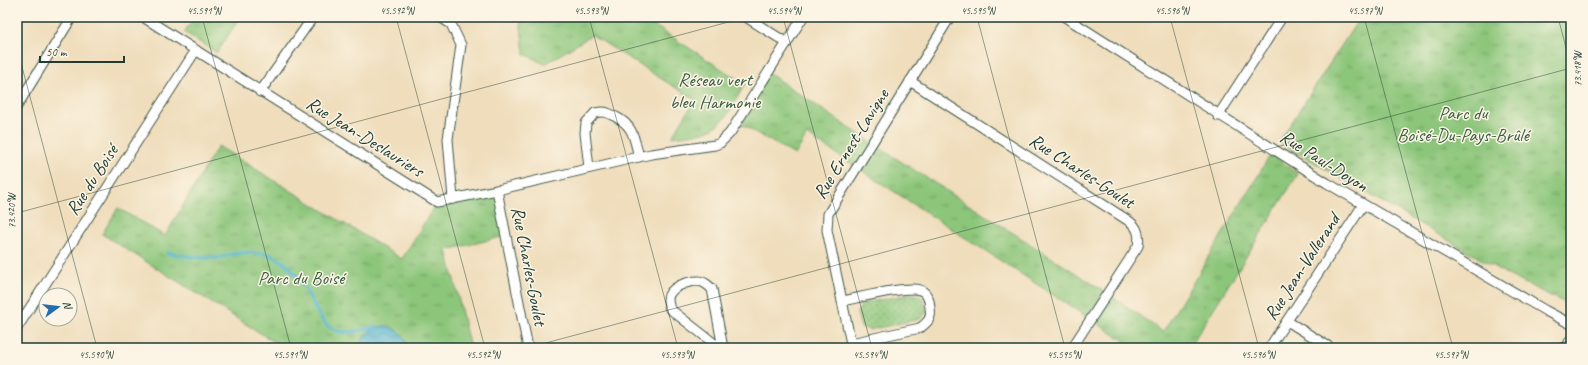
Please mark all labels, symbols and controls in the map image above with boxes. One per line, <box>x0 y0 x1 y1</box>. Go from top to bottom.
text: 45.591°N <box>187 4 223 17</box>
text: 45.592°N <box>380 4 416 17</box>
text: 45.593°N <box>574 4 610 17</box>
text: 45.594°N <box>767 4 803 17</box>
text: 45.595°N <box>961 4 997 17</box>
text: 45.596°N <box>1155 4 1191 17</box>
text: 45.597°N <box>1348 4 1384 17</box>
scale bar <box>40 38 124 64</box>
text: 50 m <box>46 44 68 60</box>
text: 73.418°W <box>1571 50 1584 86</box>
park label: Réseau vert bleu Harmonie <box>670 68 762 114</box>
street label: Rue Ernest-Lavigne <box>808 83 895 204</box>
street label: Rue Jean-Deslauriers <box>302 91 429 183</box>
park label: Parc du Boisé-Du-Pays-Brûlé <box>1397 101 1532 147</box>
street label: Rue Paul-Doyon <box>1276 125 1373 198</box>
street label: Rue Charles-Goulet <box>1025 128 1141 215</box>
street label: Rue du Boisé <box>60 138 125 220</box>
text: 73.420°W <box>5 192 18 228</box>
street label: Rue Charles-Goulet <box>506 204 553 329</box>
street label: Rue Jean-Vallerand <box>1259 206 1347 325</box>
park label: Parc du Boisé <box>258 266 347 290</box>
north arrow <box>38 287 78 327</box>
text: N <box>60 299 76 312</box>
text: 45.590°N <box>79 348 115 361</box>
text: 45.591°N <box>273 348 309 361</box>
text: 45.592°N <box>466 348 502 361</box>
text: 45.593°N <box>660 348 696 361</box>
text: 45.594°N <box>853 348 889 361</box>
text: 45.595°N <box>1047 348 1083 361</box>
text: 45.596°N <box>1241 348 1277 361</box>
text: 45.597°N <box>1434 348 1470 361</box>

